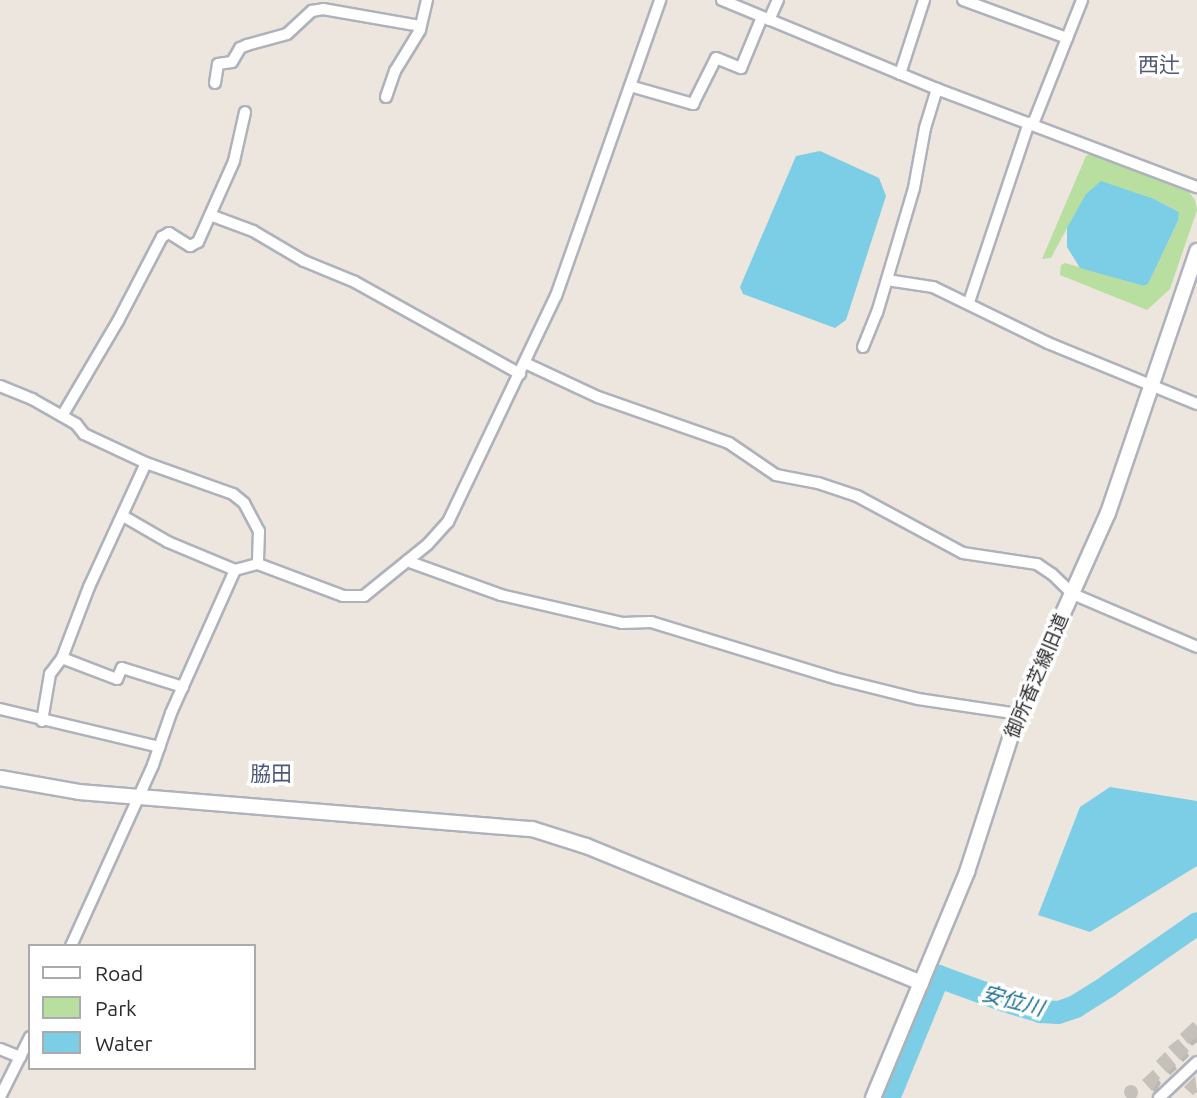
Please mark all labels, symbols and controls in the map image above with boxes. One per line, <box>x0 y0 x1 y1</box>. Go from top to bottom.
district label: 西辻 <box>1138 51 1180 77</box>
street label: 御所香芝線旧道 <box>1001 610 1073 742</box>
district label: 脇田 <box>250 760 292 786</box>
legend <box>28 944 256 1070</box>
text: Road <box>95 961 143 985</box>
water label: 安位川 <box>979 980 1047 1020</box>
text: Park <box>95 996 137 1020</box>
text: Water <box>95 1031 153 1055</box>

